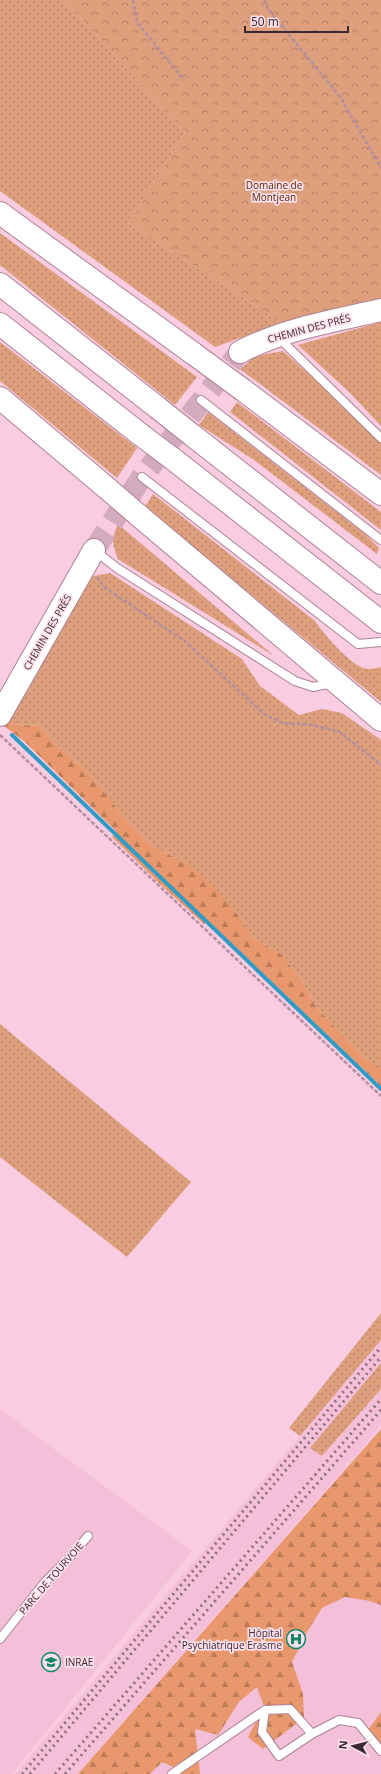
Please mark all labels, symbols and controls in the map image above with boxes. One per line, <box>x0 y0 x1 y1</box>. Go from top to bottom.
scale bar <box>245 8 348 34</box>
text: 50 m <box>251 13 279 30</box>
park label: Domaine de Montjean <box>246 178 303 204</box>
street label: CHEMIN DES PRÉS <box>266 310 352 346</box>
street label: CHEMIN DES PRÉS <box>20 592 74 672</box>
street label: PARC DE TOURVOIE <box>16 1539 86 1617</box>
place label: Hôpital Psychiatrique Erasme <box>182 1626 282 1652</box>
hospital icon: Hôpital Psychiatrique Erasme <box>285 1628 307 1650</box>
school or university icon: INRAE <box>40 1651 62 1673</box>
place label: INRAE <box>65 1655 93 1669</box>
north arrow <box>333 1726 373 1766</box>
text: N <box>335 1739 351 1750</box>

